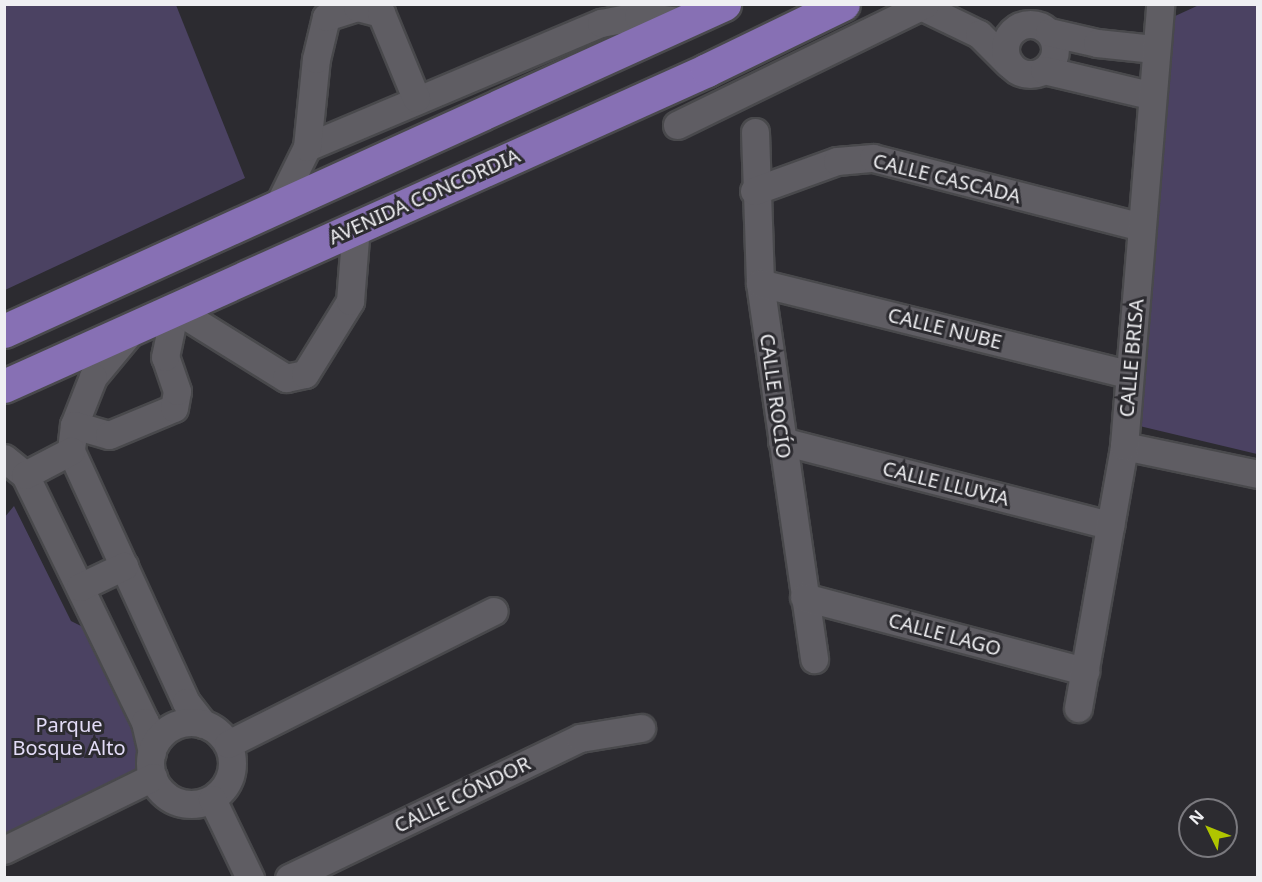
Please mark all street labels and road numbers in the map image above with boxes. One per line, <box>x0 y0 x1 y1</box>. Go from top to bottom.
street label: AVENIDA CONCORDIA <box>325 143 523 249</box>
street label: CALLE CASCADA <box>871 148 1023 208</box>
street label: CALLE BRISA <box>1114 298 1148 418</box>
street label: CALLE NUBE <box>886 302 1004 354</box>
street label: CALLE ROCÍO <box>755 332 797 460</box>
street label: CALLE LLUVIA <box>880 456 1012 510</box>
street label: CALLE LAGO <box>886 607 1004 661</box>
street label: CALLE CÓNDOR <box>390 751 534 837</box>

